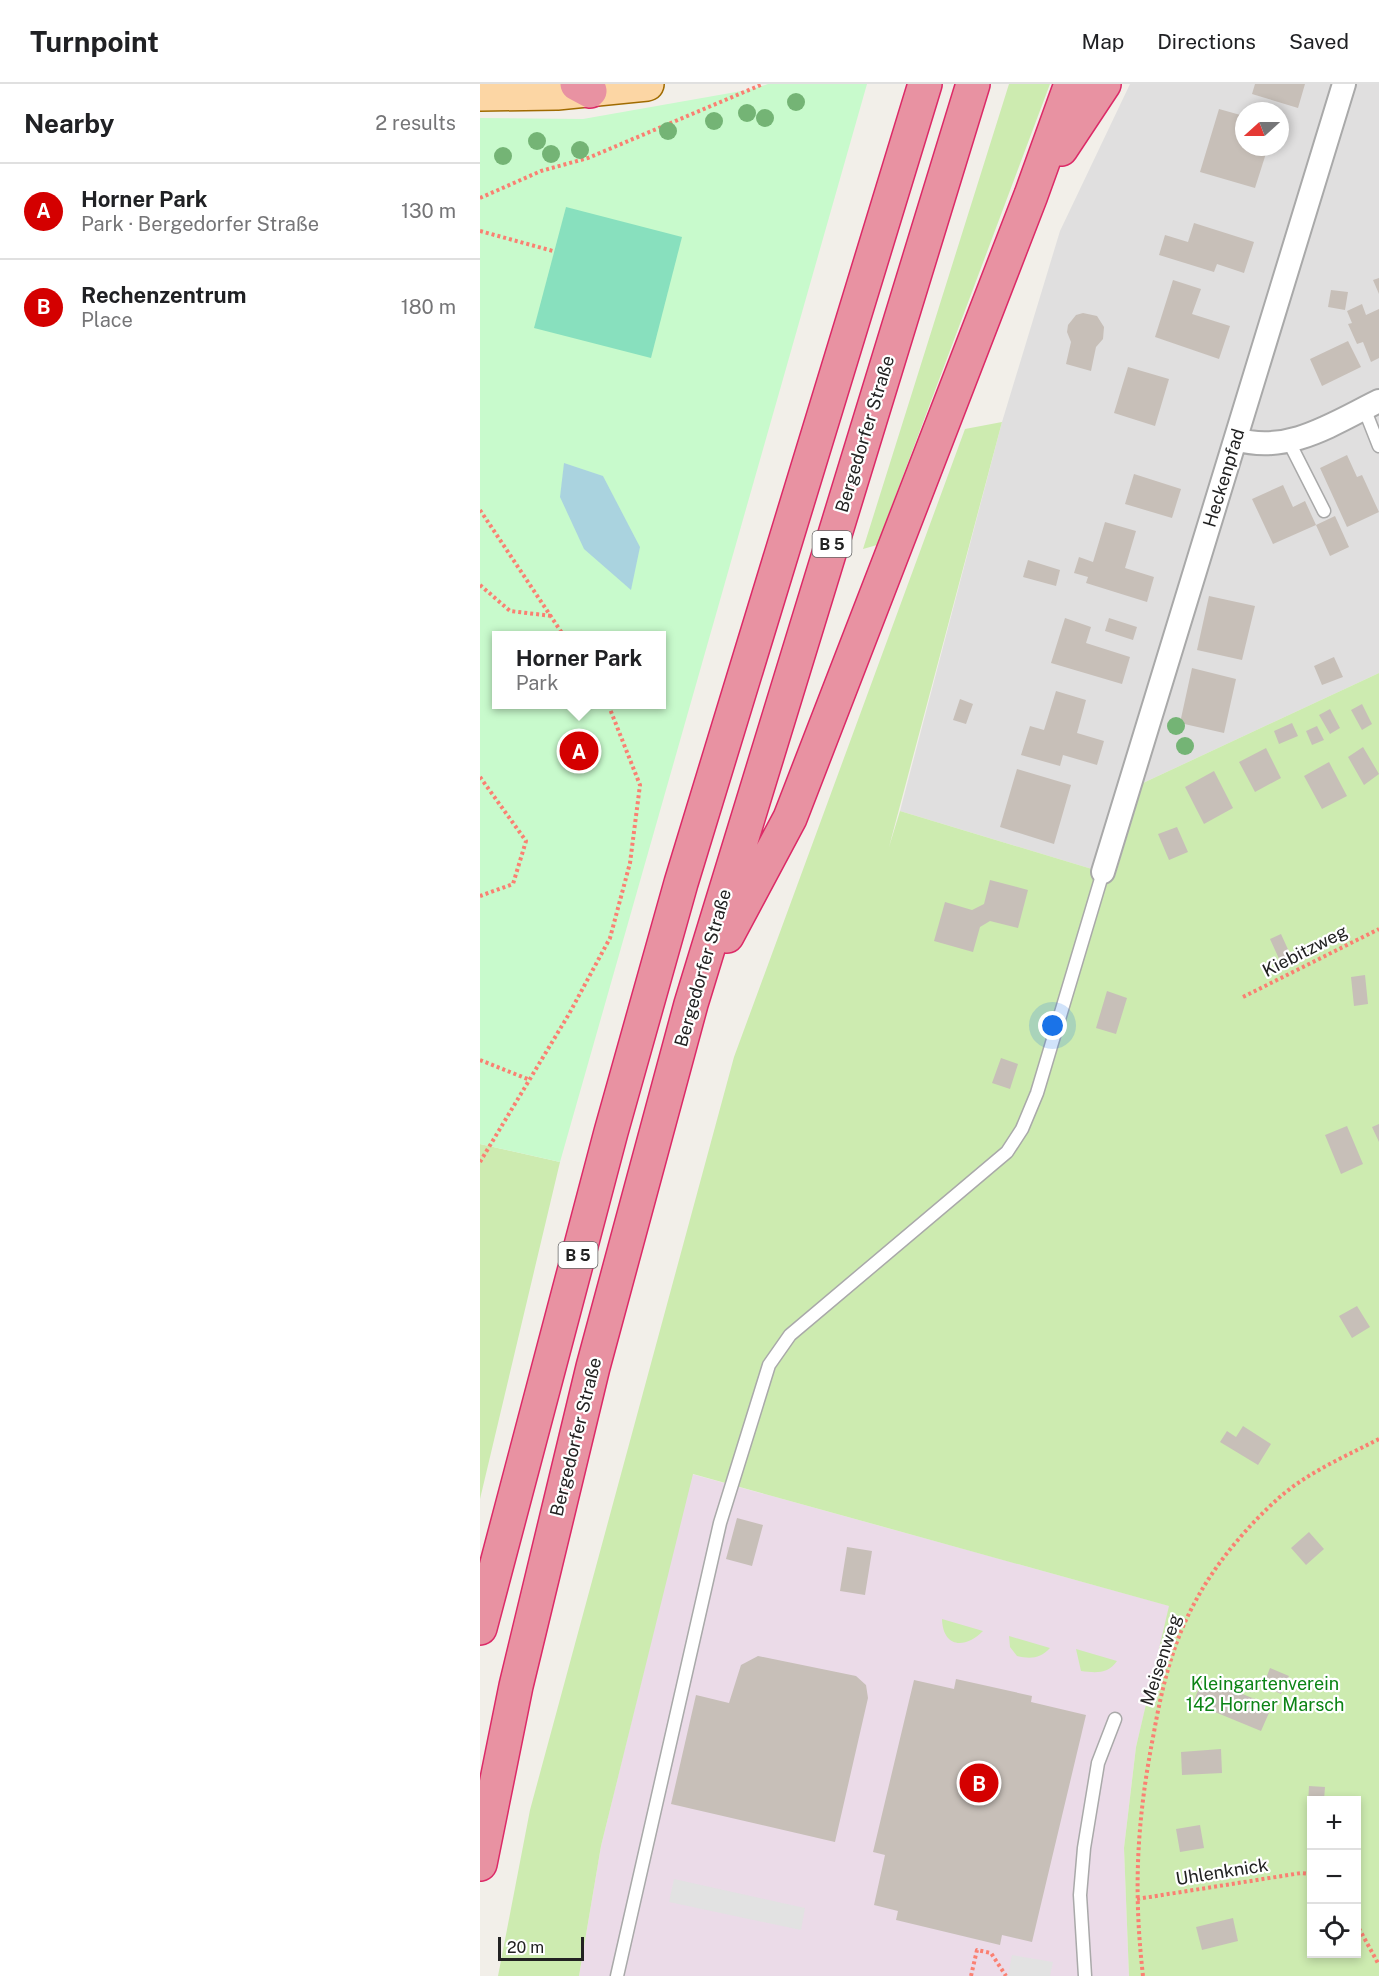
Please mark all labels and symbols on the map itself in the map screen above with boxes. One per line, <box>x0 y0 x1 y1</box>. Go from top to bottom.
north arrow <box>1235 102 1289 156</box>
street label: Bergedorfer Straße <box>831 353 898 515</box>
street label: Heckenpfad <box>1199 426 1248 530</box>
road number: B 5 <box>812 531 852 557</box>
pin: A <box>560 728 598 774</box>
street label: Bergedorfer Straße <box>670 887 735 1049</box>
street label: Kiebitzweg <box>1259 920 1351 981</box>
your location <box>1038 1011 1067 1040</box>
road number: B 5 <box>558 1242 598 1268</box>
street label: Bergedorfer Straße <box>546 1355 605 1519</box>
street label: Meisenweg <box>1136 1611 1185 1708</box>
park label: Kleingartenverein 142 Horner Marsch <box>1186 1673 1344 1715</box>
pin: B <box>960 1760 998 1806</box>
street label: Uhlenknick <box>1174 1854 1270 1889</box>
scale bar <box>498 1934 584 1962</box>

